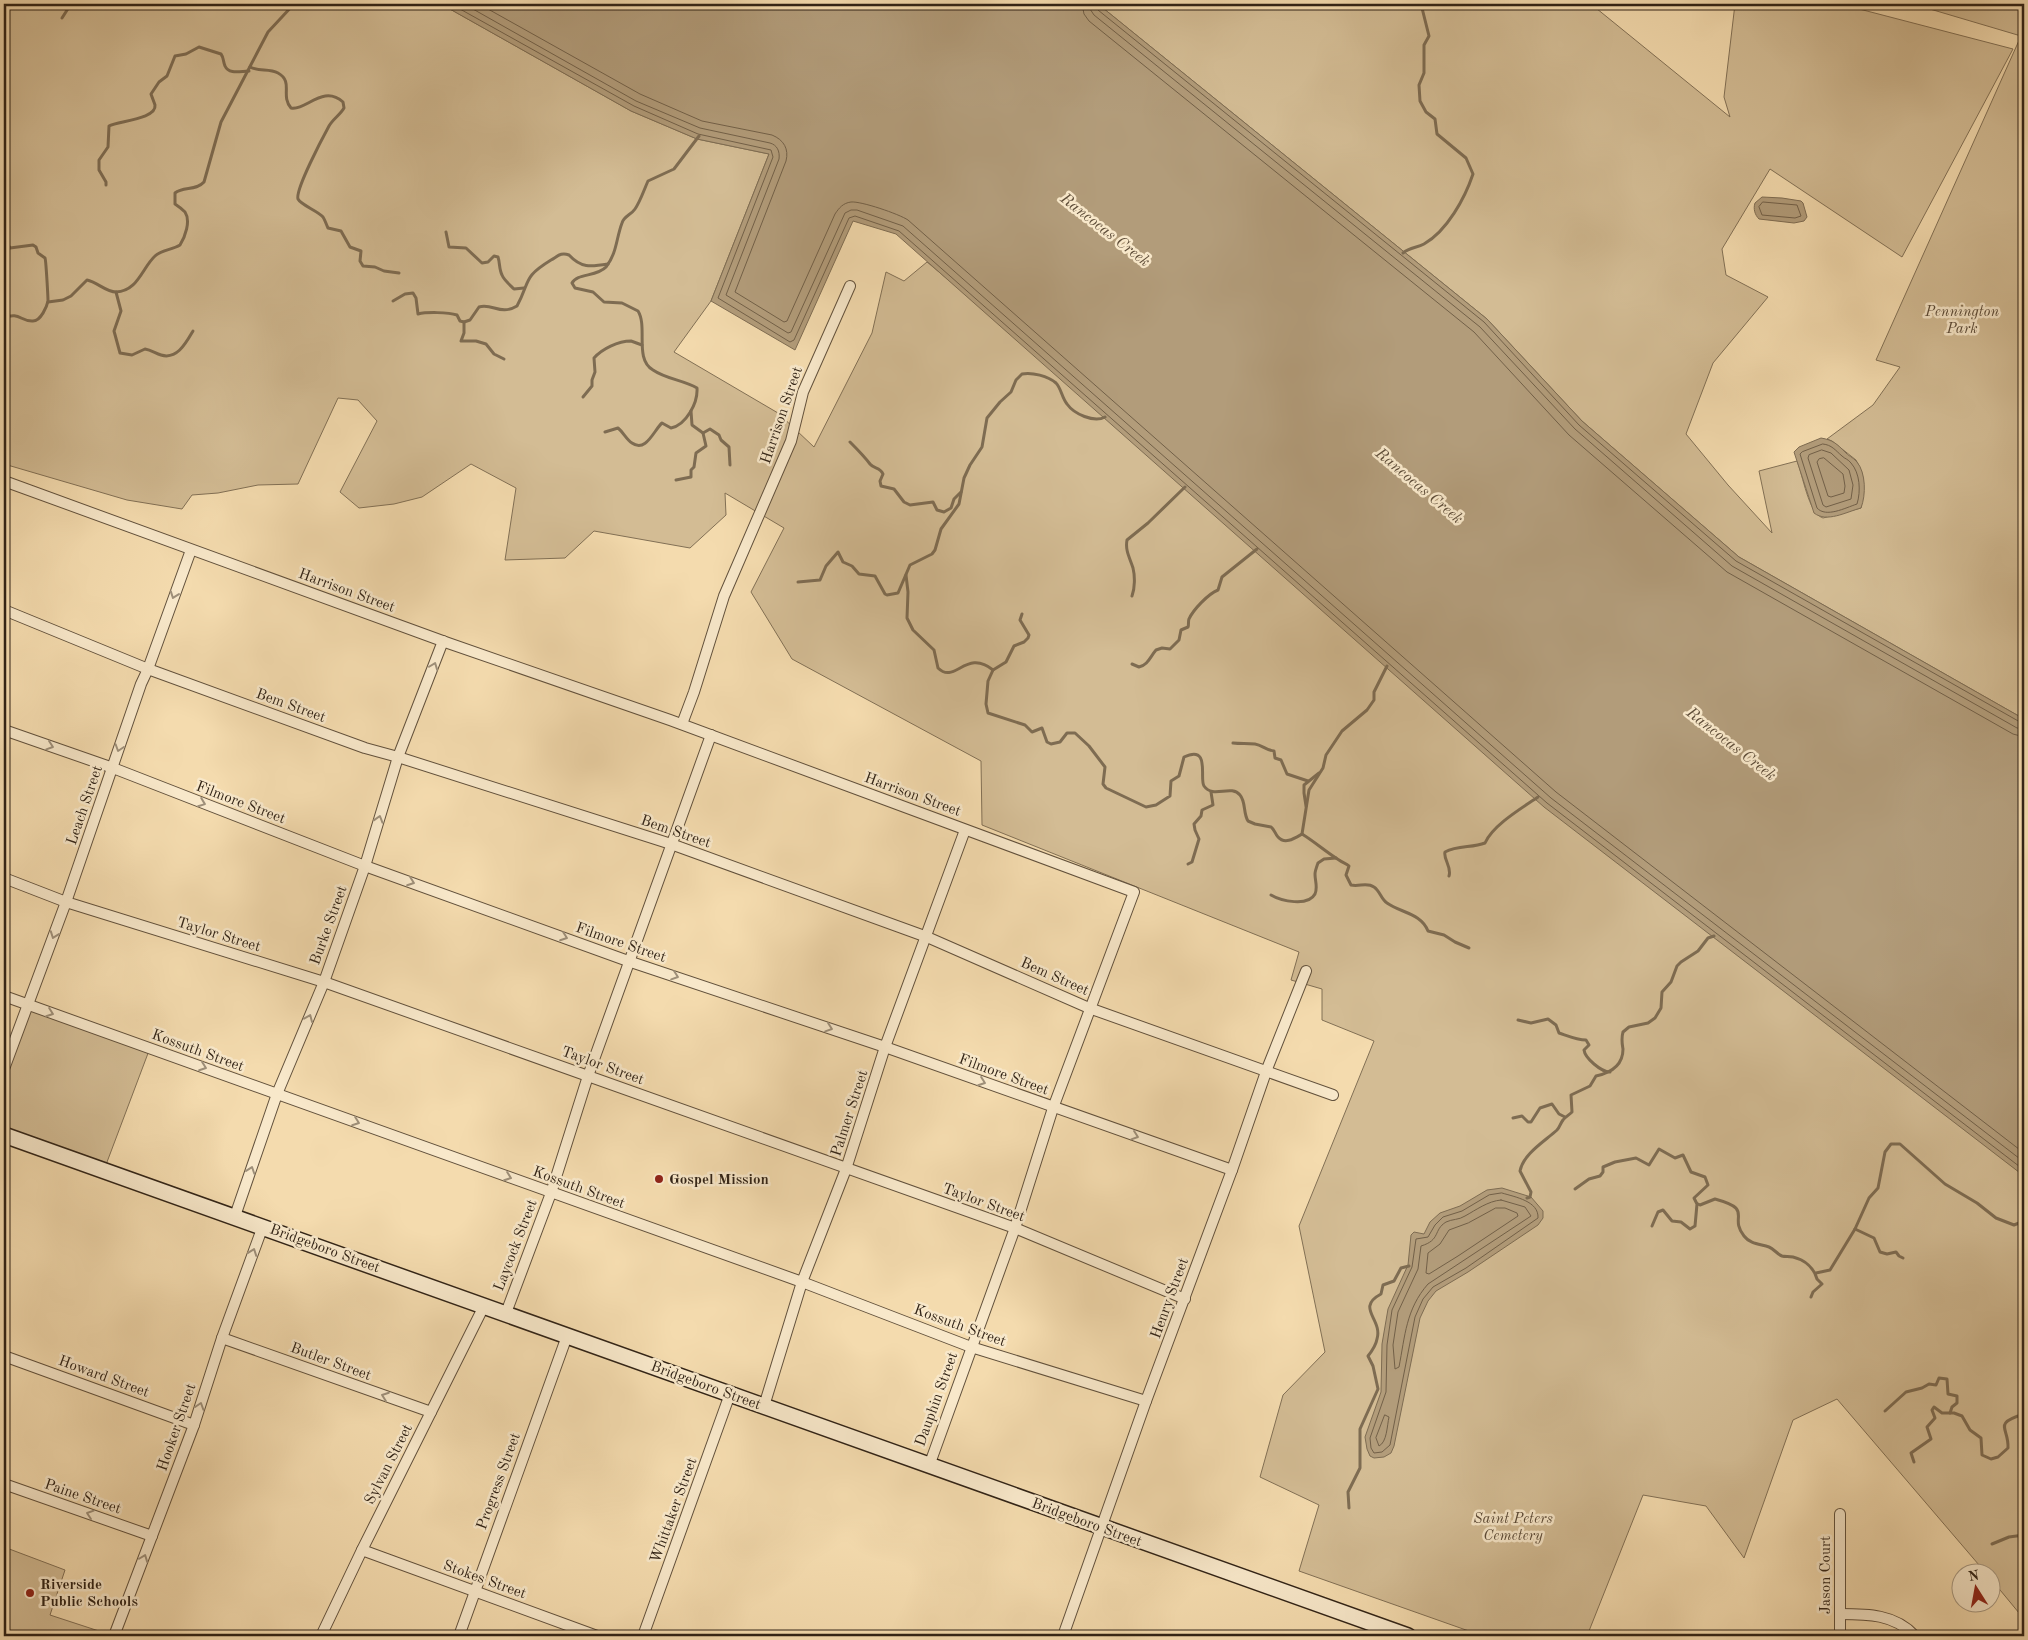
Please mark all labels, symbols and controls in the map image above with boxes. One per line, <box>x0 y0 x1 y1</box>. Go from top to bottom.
water label: Rancocas Creek <box>1056 190 1153 270</box>
park label: Pennington Park <box>1924 305 2000 337</box>
street label: Harrison Street <box>759 365 806 466</box>
water label: Rancocas Creek <box>1371 445 1466 528</box>
street label: Harrison Street <box>296 567 397 616</box>
one-way arrow <box>170 591 180 599</box>
one-way arrow <box>427 662 438 671</box>
street label: Bem Street <box>254 687 327 726</box>
water label: Rancocas Creek <box>1682 704 1779 784</box>
one-way arrow <box>45 740 53 750</box>
one-way arrow <box>115 744 125 752</box>
street label: Leach Street <box>65 764 106 847</box>
street label: Harrison Street <box>862 771 963 820</box>
street label: Filmore Street <box>194 779 287 827</box>
one-way arrow <box>197 797 206 807</box>
street label: Bem Street <box>638 813 713 851</box>
one-way arrow <box>374 815 384 824</box>
one-way arrow <box>406 876 415 886</box>
street label: Burke Street <box>308 884 351 967</box>
street label: Taylor Street <box>175 916 262 955</box>
street label: Filmore Street <box>573 921 668 966</box>
one-way arrow <box>50 930 60 938</box>
one-way arrow <box>559 931 567 941</box>
street label: Bem Street <box>1018 956 1091 999</box>
one-way arrow <box>670 971 678 981</box>
one-way arrow <box>45 1007 53 1017</box>
one-way arrow <box>302 1014 313 1023</box>
one-way arrow <box>824 1022 832 1032</box>
street label: Kossuth Street <box>149 1028 246 1075</box>
street label: Taylor Street <box>559 1045 646 1088</box>
street label: Filmore Street <box>956 1052 1050 1099</box>
one-way arrow <box>198 1061 207 1071</box>
street label: Palmer Street <box>829 1068 871 1159</box>
one-way arrow <box>977 1076 986 1086</box>
one-way arrow <box>351 1116 359 1126</box>
one-way arrow <box>1130 1130 1139 1140</box>
street label: Kossuth Street <box>530 1165 627 1212</box>
one-way arrow <box>245 1166 255 1175</box>
one-way arrow <box>504 1172 512 1182</box>
marker: Gospel Mission <box>653 1173 665 1185</box>
place label: Gospel Mission <box>669 1173 769 1188</box>
street label: Taylor Street <box>940 1182 1027 1225</box>
street label: Laycock Street <box>492 1198 541 1293</box>
street label: Bridgeboro Street <box>267 1223 382 1276</box>
one-way arrow <box>247 1248 257 1257</box>
street label: Henry Street <box>1149 1256 1192 1341</box>
street label: Kossuth Street <box>911 1303 1008 1350</box>
street label: Butler Street <box>288 1341 373 1384</box>
street label: Dauphin Street <box>913 1350 961 1449</box>
street label: Howard Street <box>56 1354 151 1401</box>
street label: Bridgeboro Street <box>648 1360 763 1413</box>
street label: Hooker Street <box>155 1382 199 1473</box>
one-way arrow <box>381 1392 390 1402</box>
one-way arrow <box>194 1402 204 1410</box>
street label: Sylvan Street <box>363 1422 416 1507</box>
street label: Progress Street <box>475 1431 524 1532</box>
street label: Whittaker Street <box>648 1456 700 1565</box>
street label: Paine Street <box>42 1477 123 1518</box>
street label: Bridgeboro Street <box>1029 1497 1144 1550</box>
one-way arrow <box>86 1510 95 1520</box>
park label: Saint Peters Cemetery <box>1473 1512 1553 1544</box>
street label: Jason Court <box>1819 1536 1834 1614</box>
one-way arrow <box>138 1554 148 1563</box>
street label: Stokes Street <box>441 1558 528 1602</box>
north arrow <box>1950 1562 2000 1612</box>
text: N <box>1967 1568 1981 1584</box>
place label: Riverside Public Schools <box>40 1578 138 1610</box>
marker: Riverside Public Schools <box>24 1587 36 1599</box>

